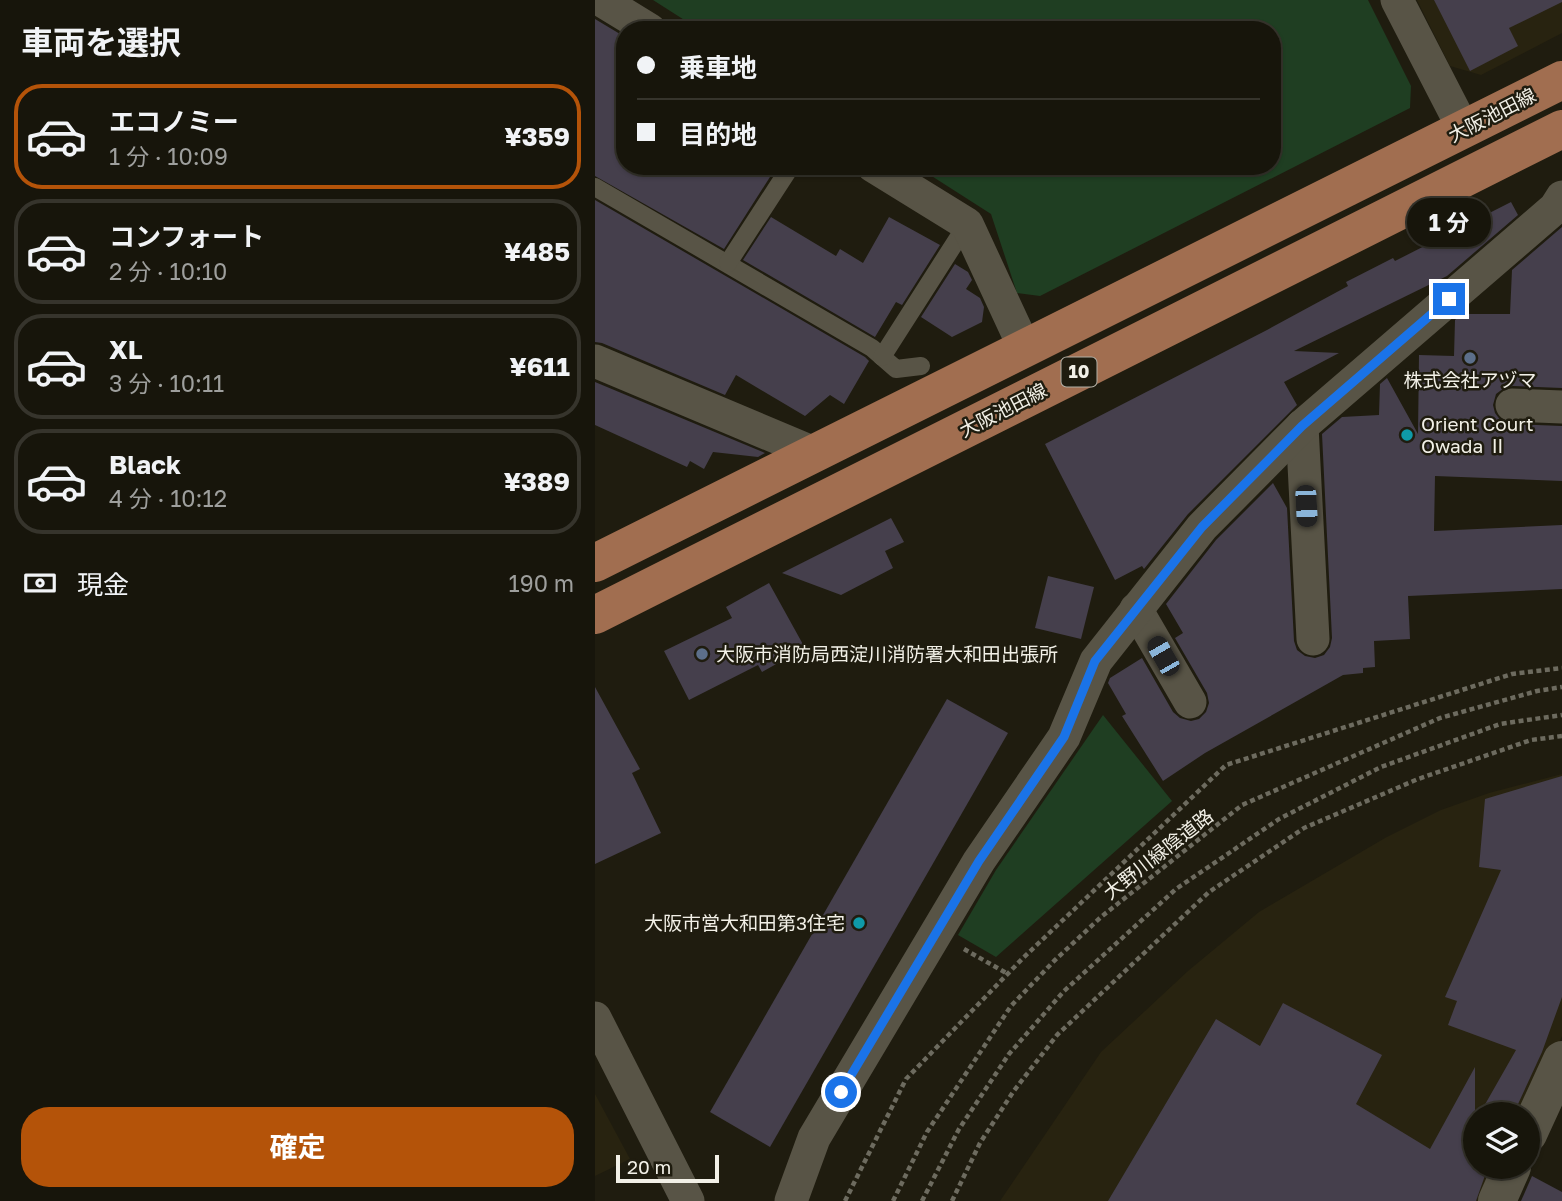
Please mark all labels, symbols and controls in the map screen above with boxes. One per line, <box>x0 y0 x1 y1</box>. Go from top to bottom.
text: 車両を選択 <box>21 23 181 61</box>
text: 乗車地 <box>679 52 757 83</box>
street label: 大阪池田線 <box>1444 83 1539 146</box>
icon: car <box>25 105 88 168</box>
text: エコノミー <box>109 106 239 137</box>
text: 目的地 <box>679 119 757 150</box>
text: ¥359 <box>505 121 570 152</box>
text: 1 分 · 10:09 <box>109 142 228 170</box>
callout: 1 分 <box>1407 198 1491 246</box>
text: 1 分 <box>1429 208 1469 236</box>
icon: car <box>25 220 88 283</box>
text: コンフォート <box>109 221 264 252</box>
text: ¥485 <box>504 236 570 267</box>
text: 2 分 · 10:10 <box>109 257 227 285</box>
route end <box>1433 283 1465 315</box>
text: XL <box>109 334 143 365</box>
icon: car <box>25 335 88 398</box>
marker: 株式会社アヅマ <box>1462 350 1478 366</box>
text: ¥611 <box>510 351 570 382</box>
road number: 10 <box>1061 358 1097 386</box>
place label: 株式会社アヅマ <box>1403 368 1537 391</box>
text: 3 分 · 10:11 <box>109 369 224 397</box>
street label: 大阪池田線 <box>955 378 1050 441</box>
place label: Orient Court Owada Ⅱ <box>1421 412 1534 457</box>
marker: Orient Court Owada Ⅱ <box>1399 427 1415 443</box>
text: Black <box>109 449 181 480</box>
icon: car <box>25 450 88 513</box>
text: ¥389 <box>504 466 570 497</box>
text: 4 分 · 10:12 <box>109 484 227 512</box>
car <box>1295 484 1318 528</box>
icon: cash <box>21 564 59 602</box>
text: 現金 <box>77 569 129 600</box>
text: 190 m <box>509 569 574 597</box>
car <box>1144 633 1183 679</box>
place label: 大阪市消防局西淀川消防署大和田出張所 <box>716 642 1058 665</box>
marker: 大阪市消防局西淀川消防署大和田出張所 <box>694 646 710 662</box>
street label: 大野川緑陰道路 <box>1098 804 1217 904</box>
place label: 大阪市営大和田第3住宅 <box>644 911 845 934</box>
marker: 大阪市営大和田第3住宅 <box>851 915 867 931</box>
route start <box>825 1076 857 1108</box>
map controls <box>1463 1102 1540 1179</box>
button: layers <box>1463 1102 1540 1179</box>
button: 確定 <box>21 1107 574 1187</box>
scale bar <box>616 1152 719 1184</box>
text: 20 m <box>627 1155 671 1178</box>

